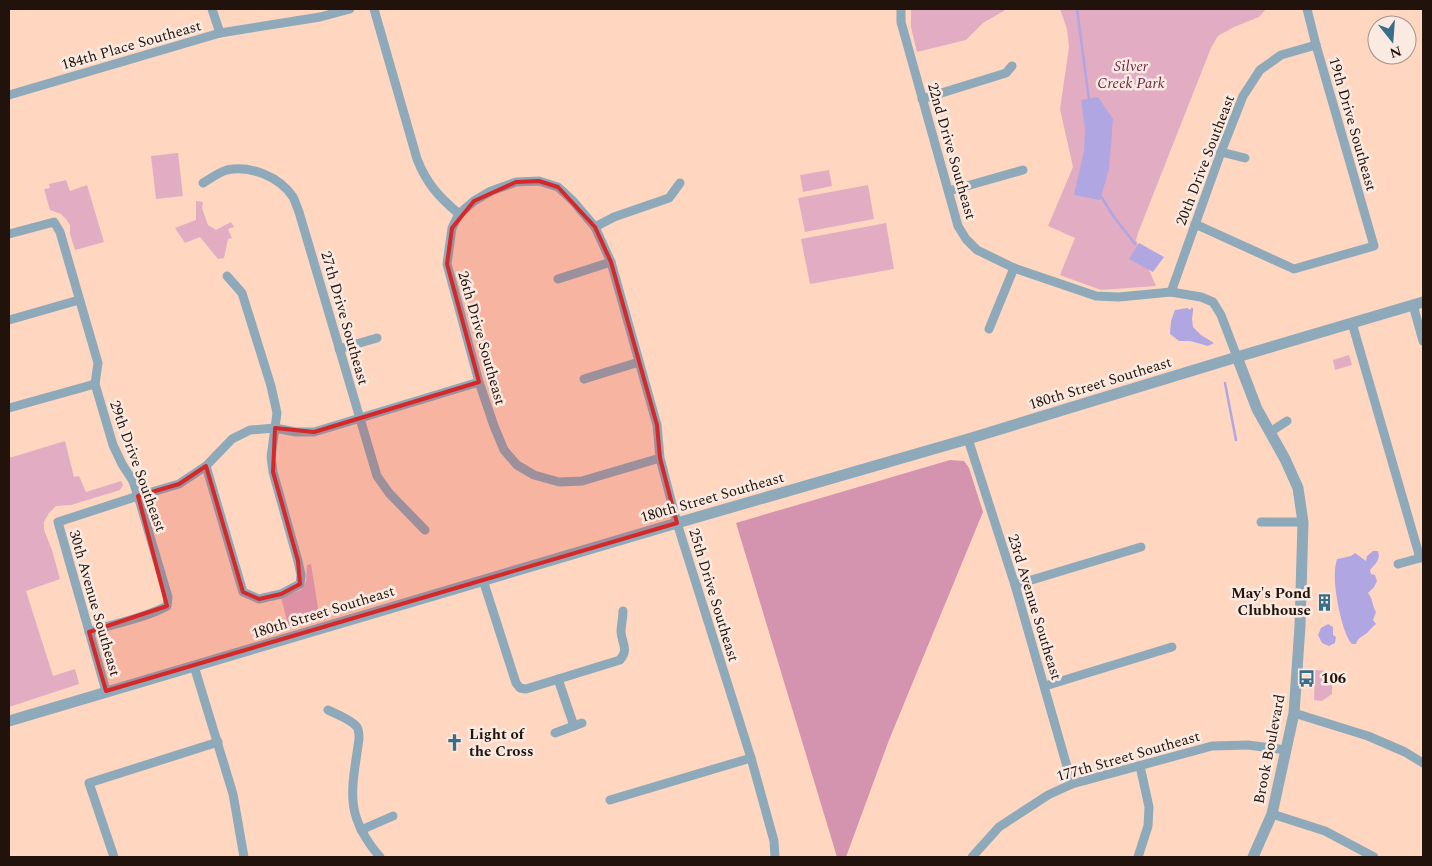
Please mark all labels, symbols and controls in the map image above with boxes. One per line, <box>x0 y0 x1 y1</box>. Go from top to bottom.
street label: 184th Place Southeast <box>58 14 204 77</box>
north arrow <box>1367 15 1417 65</box>
text: N <box>1387 40 1404 64</box>
street label: 19th Drive Southeast <box>1322 54 1383 194</box>
park label: Silver Creek Park <box>1097 55 1165 95</box>
street label: 22nd Drive Southeast <box>921 80 982 222</box>
street label: 20th Drive Southeast <box>1170 91 1241 229</box>
street label: 27th Drive Southeast <box>314 248 375 388</box>
street label: 26th Drive Southeast <box>451 268 512 408</box>
street label: 180th Street Southeast <box>1026 351 1175 416</box>
street label: 29th Drive Southeast <box>103 397 172 535</box>
street label: 180th Street Southeast <box>638 466 787 529</box>
street label: 25th Drive Southeast <box>682 526 745 665</box>
street label: 30th Avenue Southeast <box>63 527 126 679</box>
street label: 23rd Avenue Southeast <box>1001 531 1068 683</box>
street label: 180th Street Southeast <box>249 580 398 645</box>
place label: May's Pond Clubhouse <box>1231 582 1311 622</box>
building icon: May's Pond Clubhouse <box>1315 592 1335 612</box>
place label: 106 <box>1321 667 1346 690</box>
bus stop icon: 106 <box>1297 668 1317 688</box>
street label: Brook Boulevard <box>1248 692 1291 806</box>
place label: Light of the Cross <box>469 723 533 763</box>
street label: 177th Street Southeast <box>1054 725 1203 788</box>
church icon: Light of the Cross <box>445 733 465 753</box>

